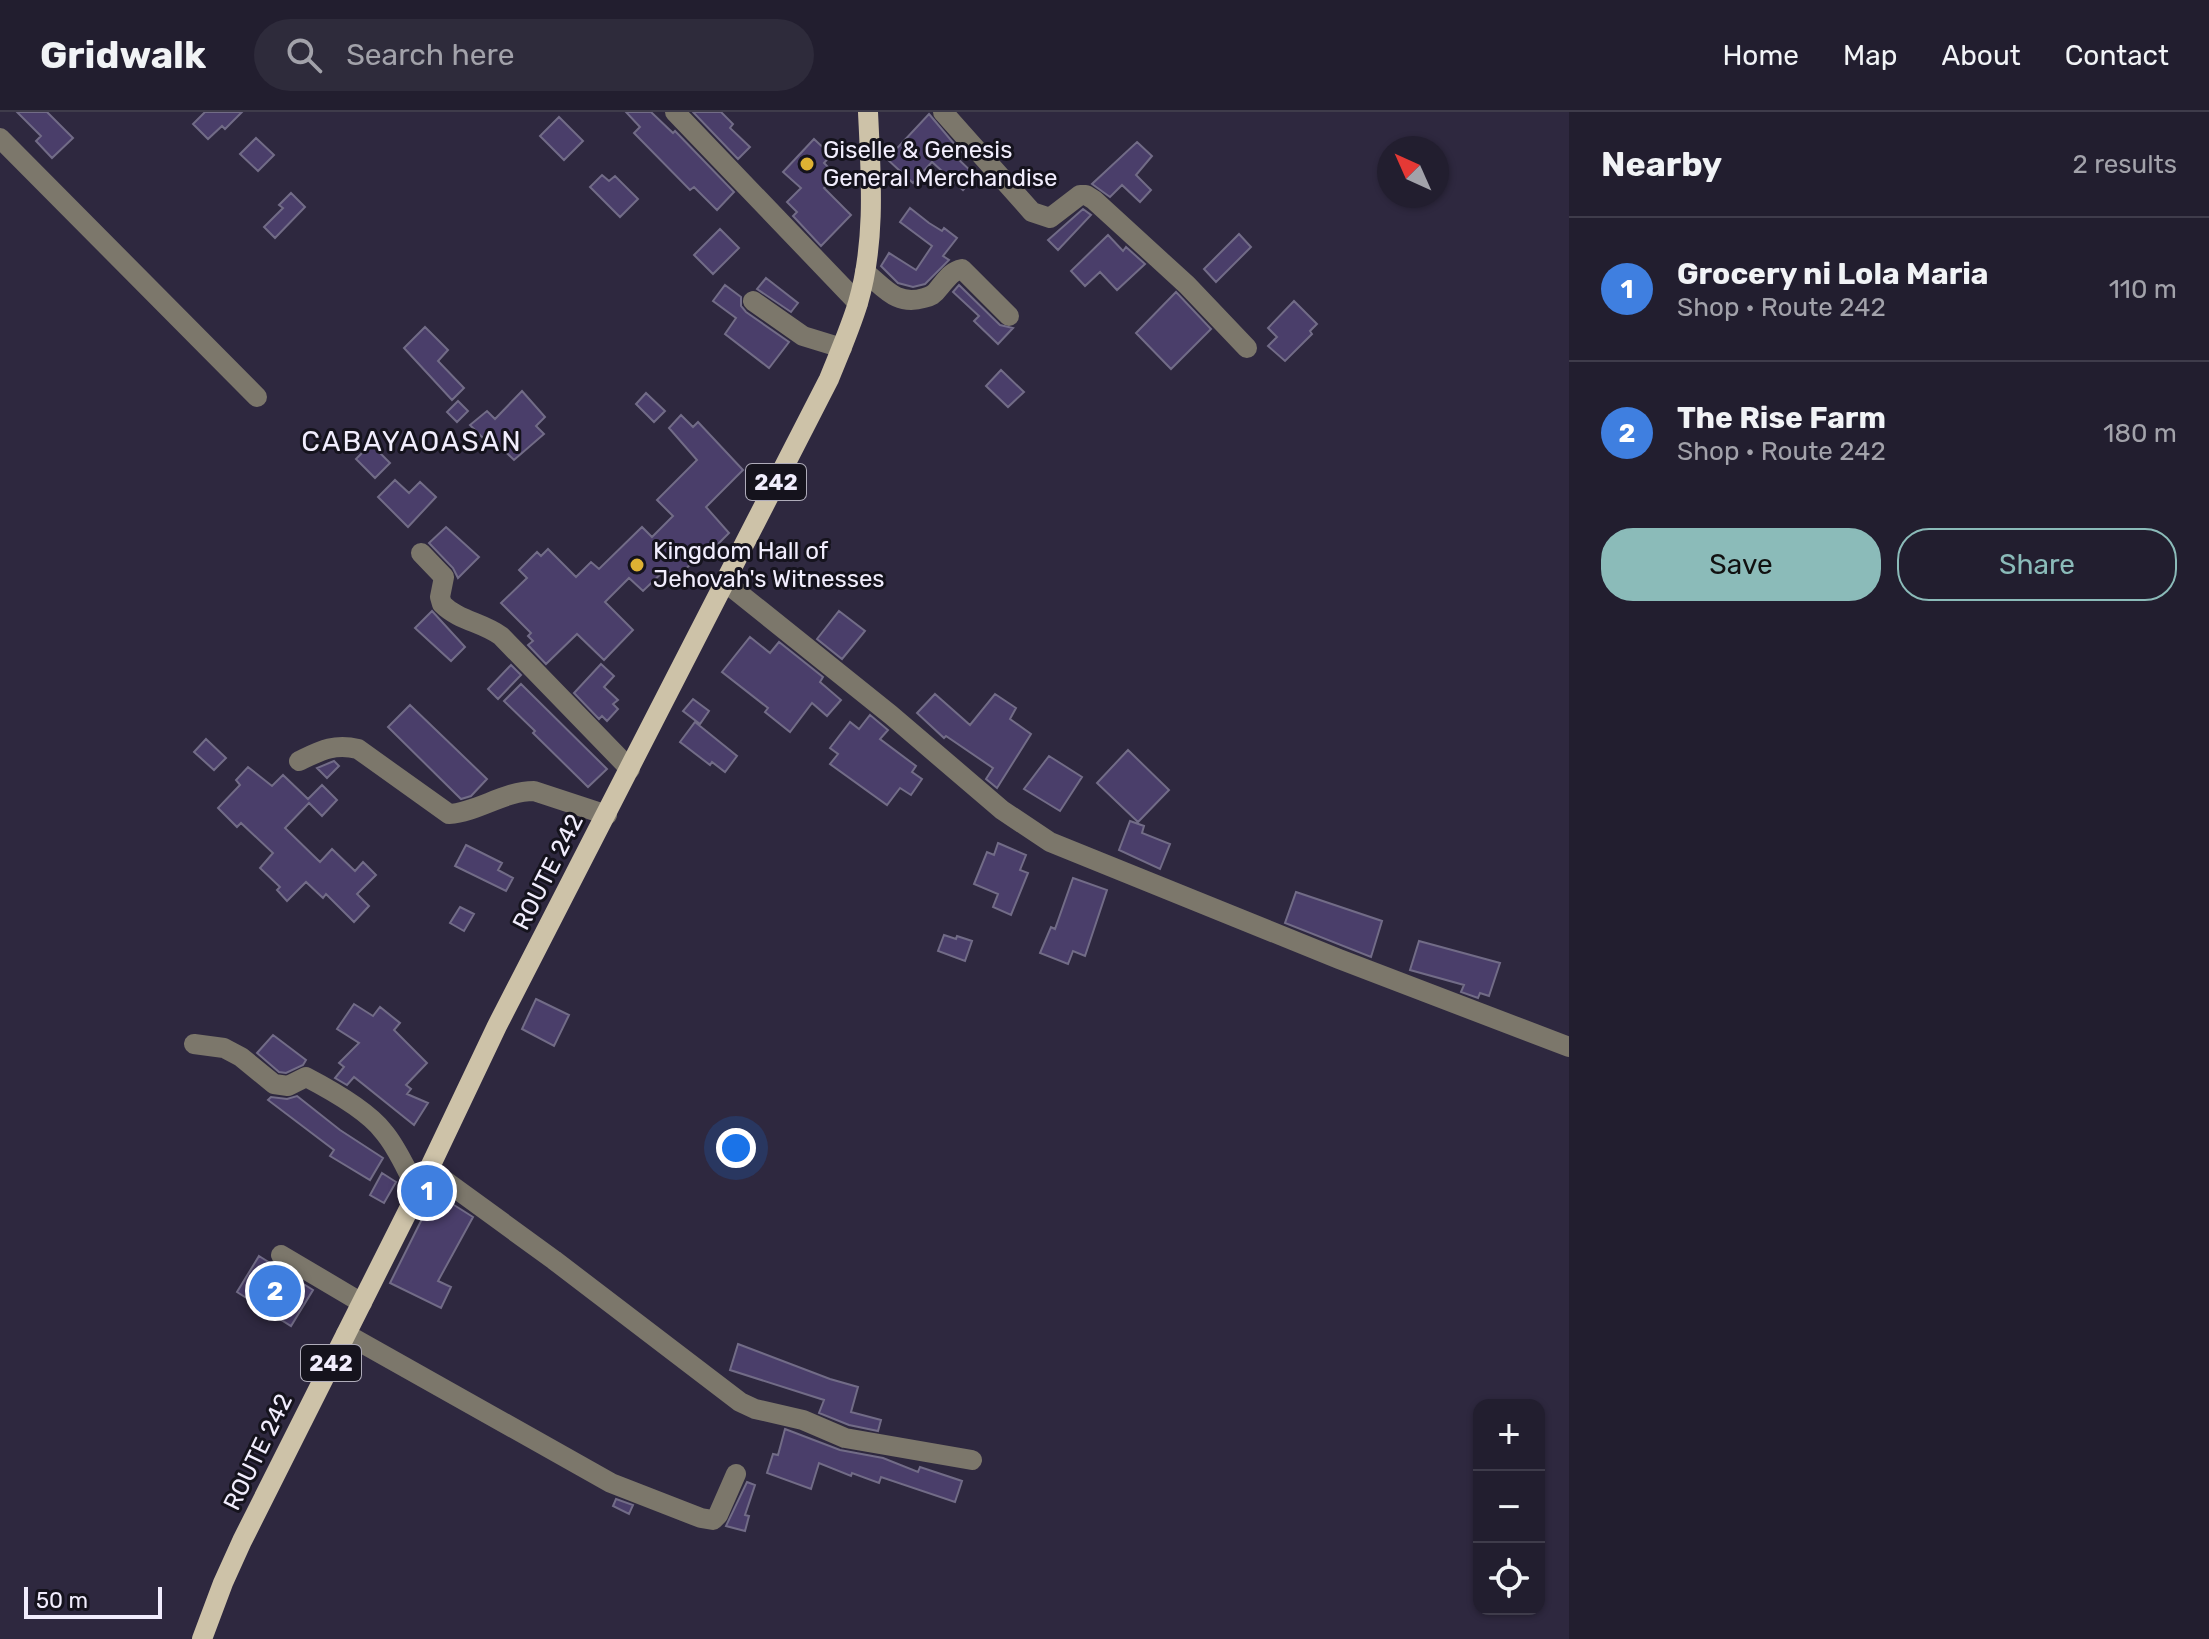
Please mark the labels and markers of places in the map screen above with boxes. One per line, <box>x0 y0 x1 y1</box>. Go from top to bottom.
place label: Giselle & Genesis General Merchandise <box>823 136 1057 192</box>
marker: Giselle & Genesis General Merchandise <box>798 155 816 173</box>
place label: Kingdom Hall of Jehovah's Witnesses <box>653 537 885 593</box>
marker: Kingdom Hall of Jehovah's Witnesses <box>628 556 646 574</box>
pin: 1 <box>401 1161 453 1221</box>
pin: 2 <box>249 1261 301 1321</box>

